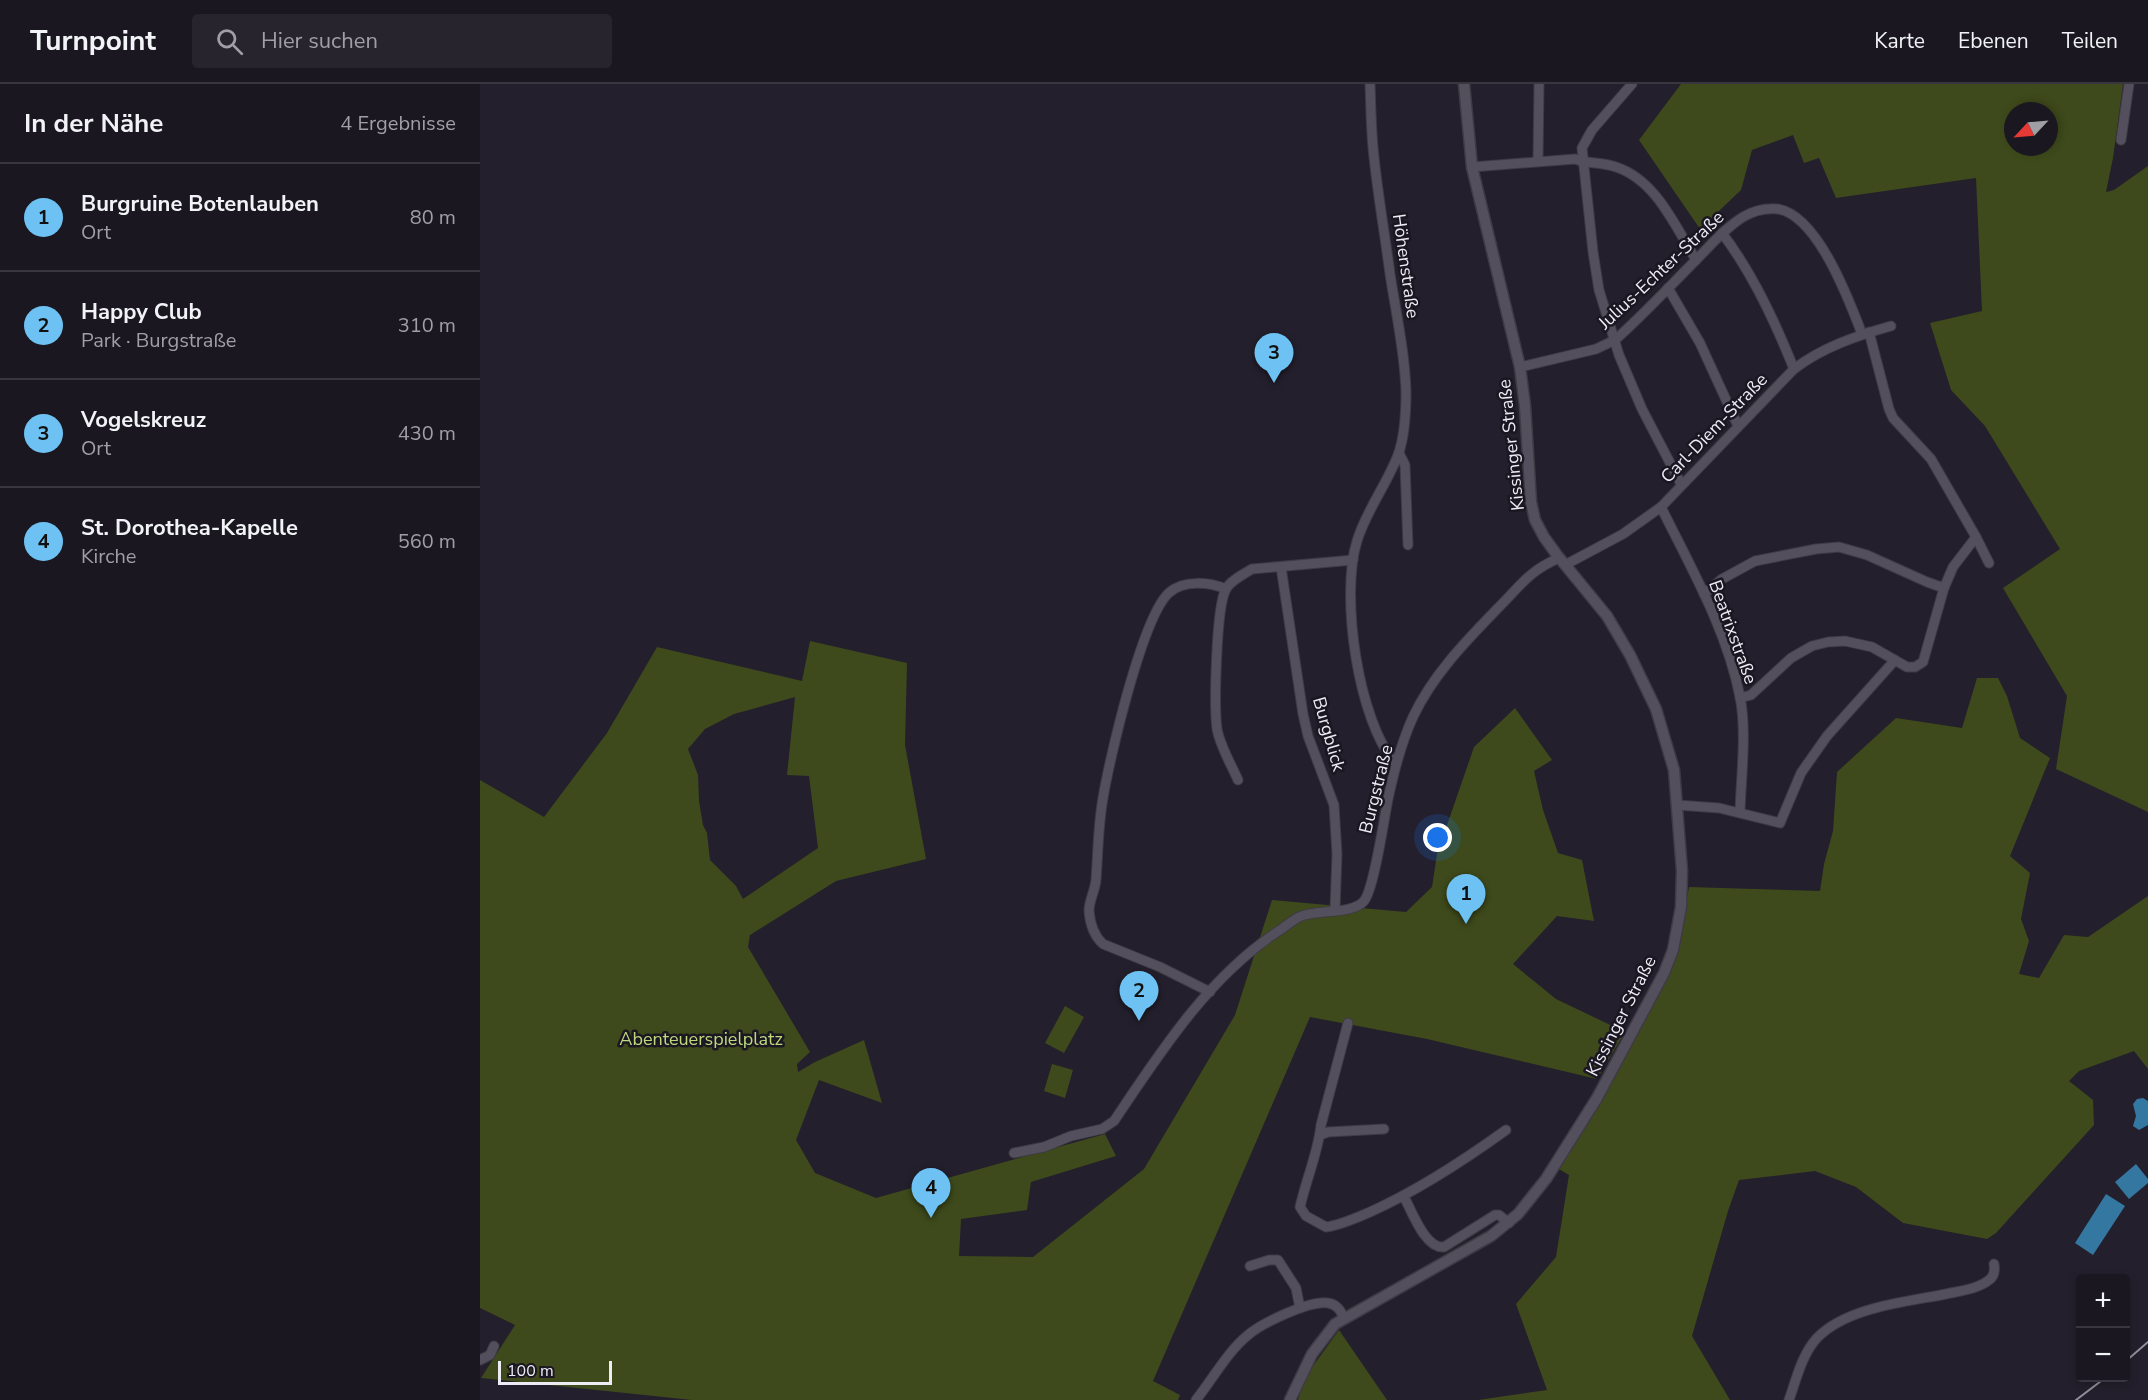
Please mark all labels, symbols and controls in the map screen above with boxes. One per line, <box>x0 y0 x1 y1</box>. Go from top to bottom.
search box <box>192 14 612 68</box>
text: Turnpoint <box>30 22 156 60</box>
icon: search <box>213 25 246 58</box>
text: Hier suchen <box>261 26 378 56</box>
text: Karte <box>1874 27 1925 55</box>
text: Ebenen <box>1958 27 2029 55</box>
text: Teilen <box>2062 27 2118 55</box>
north arrow <box>2004 102 2058 156</box>
text: In der Nähe <box>24 106 163 141</box>
text: 4 Ergebnisse <box>340 110 456 137</box>
text: Burgruine Botenlauben <box>81 189 319 219</box>
text: 1 <box>38 204 50 231</box>
text: 80 m <box>410 204 456 231</box>
street label: Julius-Echter-Straße <box>1592 205 1729 335</box>
street label: Höhenstraße <box>1387 212 1425 320</box>
text: Ort <box>81 219 111 246</box>
text: Happy Club <box>81 297 202 327</box>
text: 2 <box>38 312 50 339</box>
text: 310 m <box>398 312 456 339</box>
text: Park · Burgstraße <box>81 327 236 354</box>
pin: 3 <box>1254 334 1294 383</box>
street label: Carl-Diem-Straße <box>1655 368 1773 488</box>
street label: Kissinger Straße <box>1492 378 1530 512</box>
text: Vogelskreuz <box>81 405 206 435</box>
text: 3 <box>38 420 50 447</box>
text: 430 m <box>398 420 456 447</box>
text: Ort <box>81 435 111 462</box>
text: St. Dorothea-Kapelle <box>81 513 298 543</box>
text: 4 <box>38 528 50 555</box>
text: 560 m <box>398 528 456 555</box>
text: Kirche <box>81 543 136 570</box>
street label: Beatrixstraße <box>1703 577 1763 687</box>
street label: Burgblick <box>1307 694 1351 775</box>
street label: Burgstraße <box>1353 742 1399 836</box>
your location <box>1423 823 1452 852</box>
pin: 1 <box>1446 874 1486 924</box>
street label: Kissinger Straße <box>1580 952 1662 1080</box>
pin: 2 <box>1120 972 1158 1021</box>
park label: Abenteuerspielplatz <box>619 1027 783 1051</box>
pin: 4 <box>912 1168 950 1218</box>
map controls <box>2076 1274 2130 1382</box>
button: + <box>2076 1274 2130 1328</box>
button: − <box>2076 1328 2130 1382</box>
scale bar <box>498 1358 612 1386</box>
text: 100 m <box>507 1360 554 1382</box>

